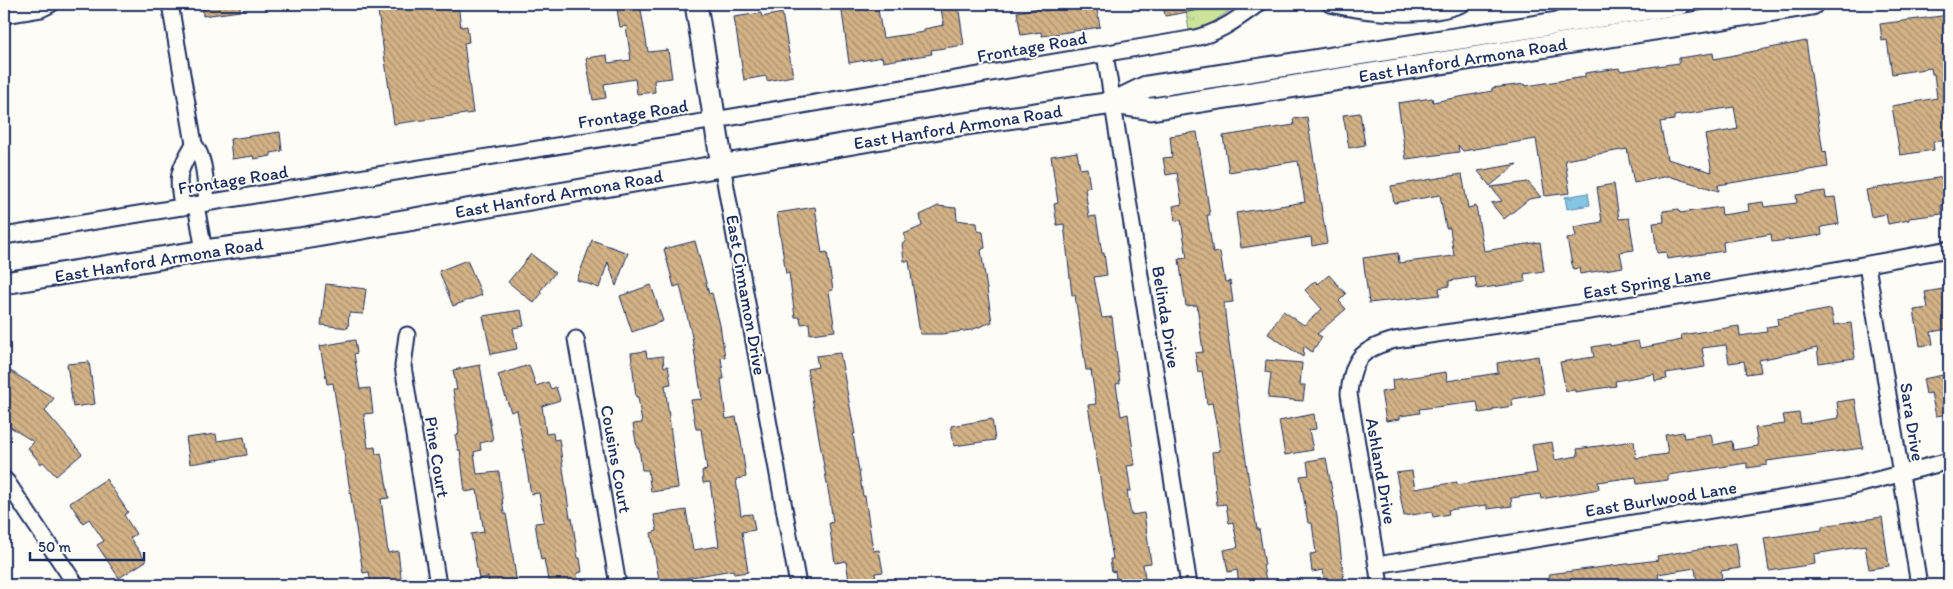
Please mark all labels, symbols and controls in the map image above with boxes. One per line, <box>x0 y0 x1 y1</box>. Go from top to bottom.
street label: Frontage Road <box>975 26 1089 67</box>
street label: East Hanford Armona Road <box>1357 33 1569 87</box>
street label: Frontage Road <box>576 94 690 134</box>
street label: East Hanford Armona Road <box>852 100 1064 154</box>
street label: Frontage Road <box>176 160 290 200</box>
street label: East Hanford Armona Road <box>453 165 665 223</box>
street label: East Cinnamon Drive <box>721 213 771 377</box>
street label: East Hanford Armona Road <box>53 233 265 287</box>
street label: East Spring Lane <box>1581 262 1713 304</box>
street label: Belinda Drive <box>1147 264 1185 370</box>
street label: Sara Drive <box>1895 381 1929 463</box>
street label: Cousins Court <box>596 403 636 515</box>
street label: Pine Court <box>420 415 454 499</box>
street label: Ashland Drive <box>1361 416 1401 526</box>
street label: East Burlwood Lane <box>1584 476 1738 522</box>
scale bar <box>30 529 144 561</box>
text: 50 m <box>38 538 71 556</box>

